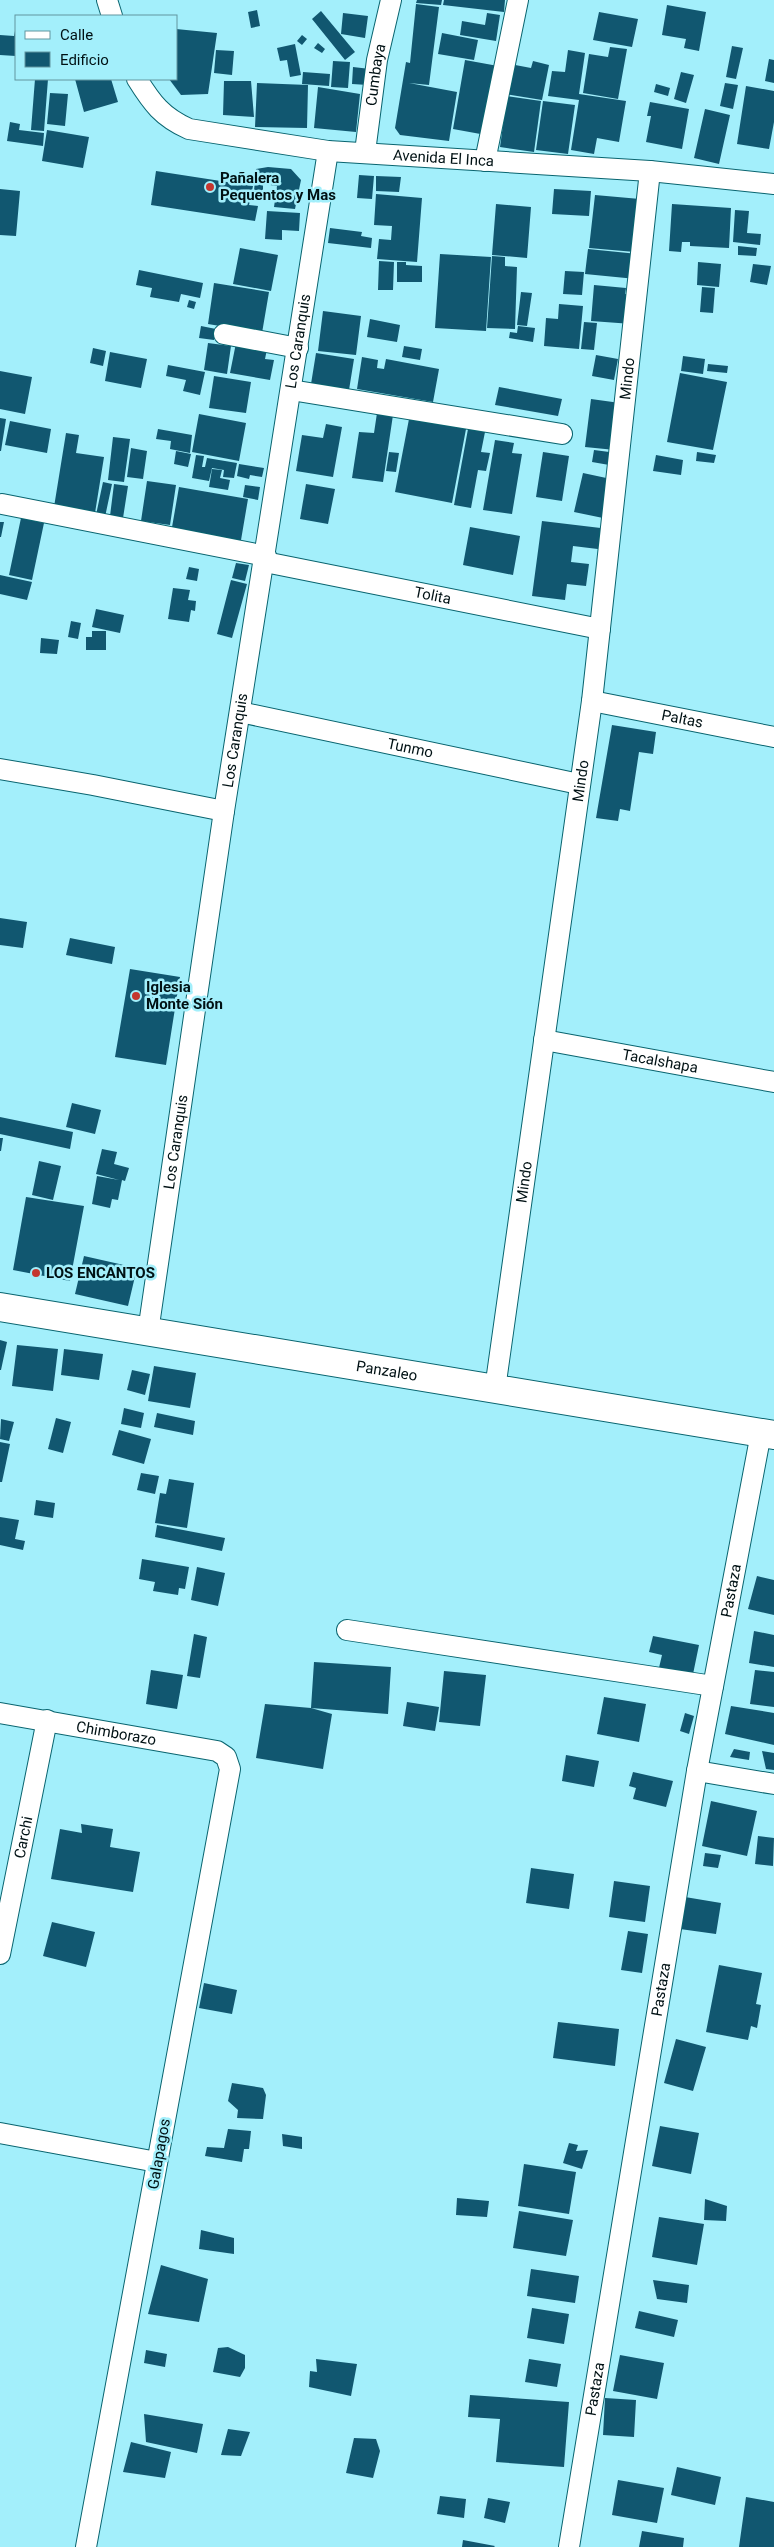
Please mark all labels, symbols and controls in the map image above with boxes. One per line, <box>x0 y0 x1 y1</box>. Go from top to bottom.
legend <box>15 15 178 80</box>
text: Calle <box>60 26 93 44</box>
street label: Cumbaya <box>362 42 390 107</box>
text: Edificio <box>60 51 109 69</box>
street label: Avenida El Inca <box>392 146 495 170</box>
place label: Pañalera Pequentos y Mas <box>220 169 336 204</box>
marker: Pañalera Pequentos y Mas <box>204 181 216 193</box>
street label: Los Caranquis <box>282 293 314 390</box>
street label: Mindo <box>616 357 639 401</box>
street label: Tolita <box>413 583 453 608</box>
street label: Los Caranquis <box>219 692 251 789</box>
street label: Paltas <box>660 706 705 732</box>
street label: Tunmo <box>386 735 435 762</box>
street label: Mindo <box>569 759 593 803</box>
place label: Iglesia Monte Sión <box>146 978 223 1013</box>
marker: Iglesia Monte Sión <box>130 990 142 1002</box>
street label: Tacalshapa <box>621 1045 699 1077</box>
street label: Los Caranquis <box>160 1093 192 1191</box>
street label: Mindo <box>512 1160 536 1204</box>
place label: LOS ENCANTOS <box>46 1264 155 1282</box>
marker: LOS ENCANTOS <box>30 1267 42 1279</box>
street label: Panzaleo <box>355 1357 419 1385</box>
street label: Pastaza <box>717 1562 745 1619</box>
street label: Chimborazo <box>75 1718 158 1749</box>
street label: Carchi <box>10 1815 36 1860</box>
street label: Pastaza <box>648 1961 674 2018</box>
street label: Galapagos <box>144 2117 174 2191</box>
street label: Pastaza <box>582 2361 608 2417</box>

